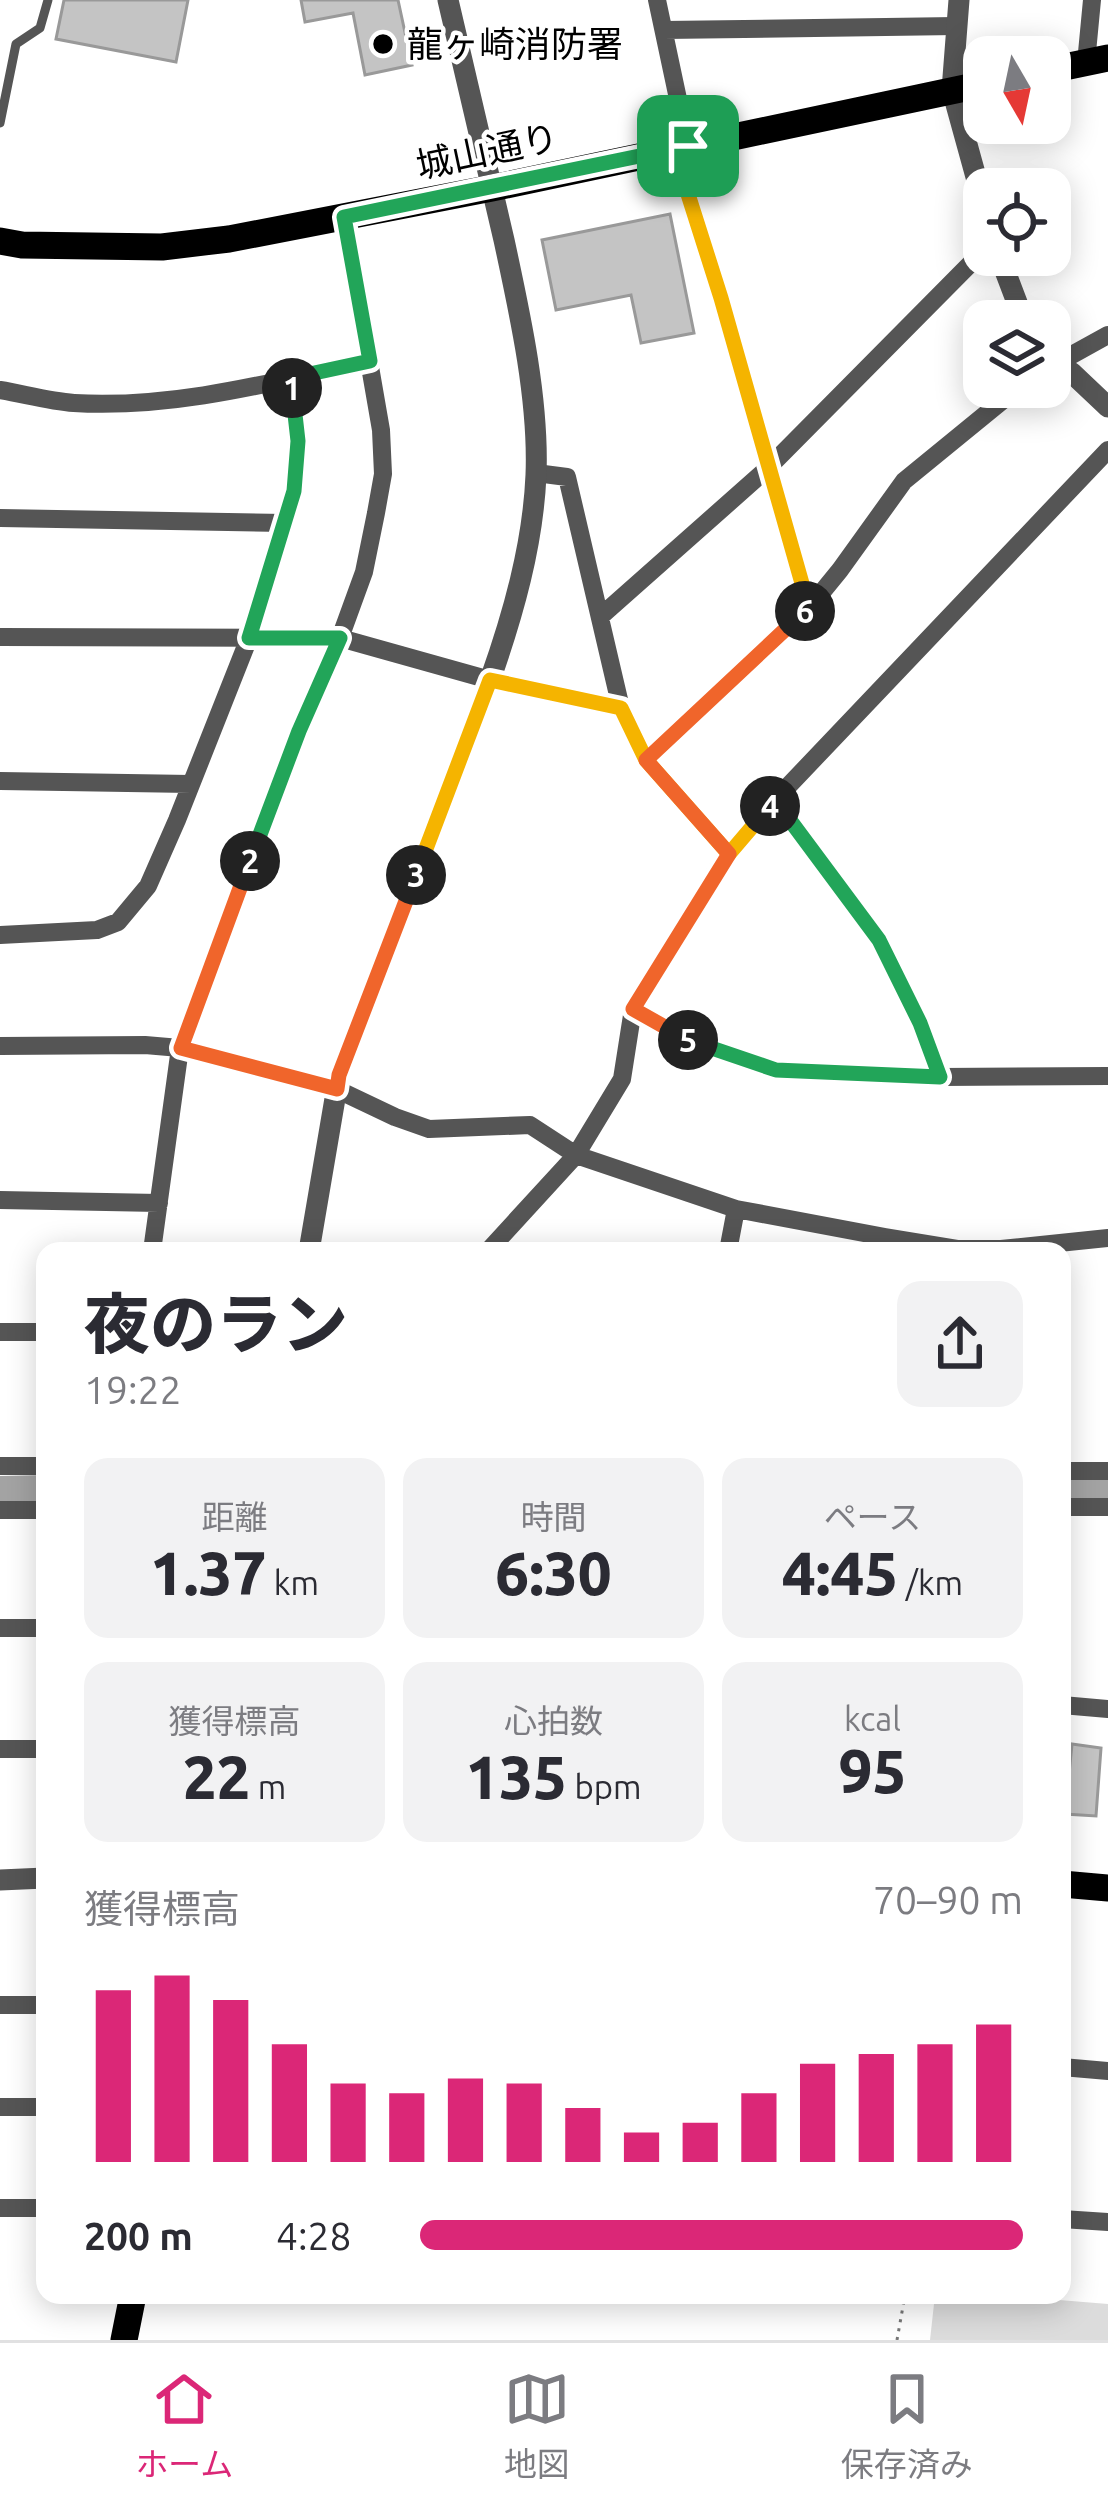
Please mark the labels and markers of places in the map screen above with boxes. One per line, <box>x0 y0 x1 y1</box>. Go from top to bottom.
place label: 龍ヶ崎消防署 <box>407 23 623 64</box>
marker: 龍ヶ崎消防署 <box>370 31 396 57</box>
pin <box>637 95 739 197</box>
pin: 1 <box>262 358 322 418</box>
pin: 6 <box>775 581 835 641</box>
pin: 4 <box>740 776 800 836</box>
pin: 2 <box>220 831 280 891</box>
pin: 3 <box>386 845 446 905</box>
pin: 5 <box>658 1010 718 1070</box>

